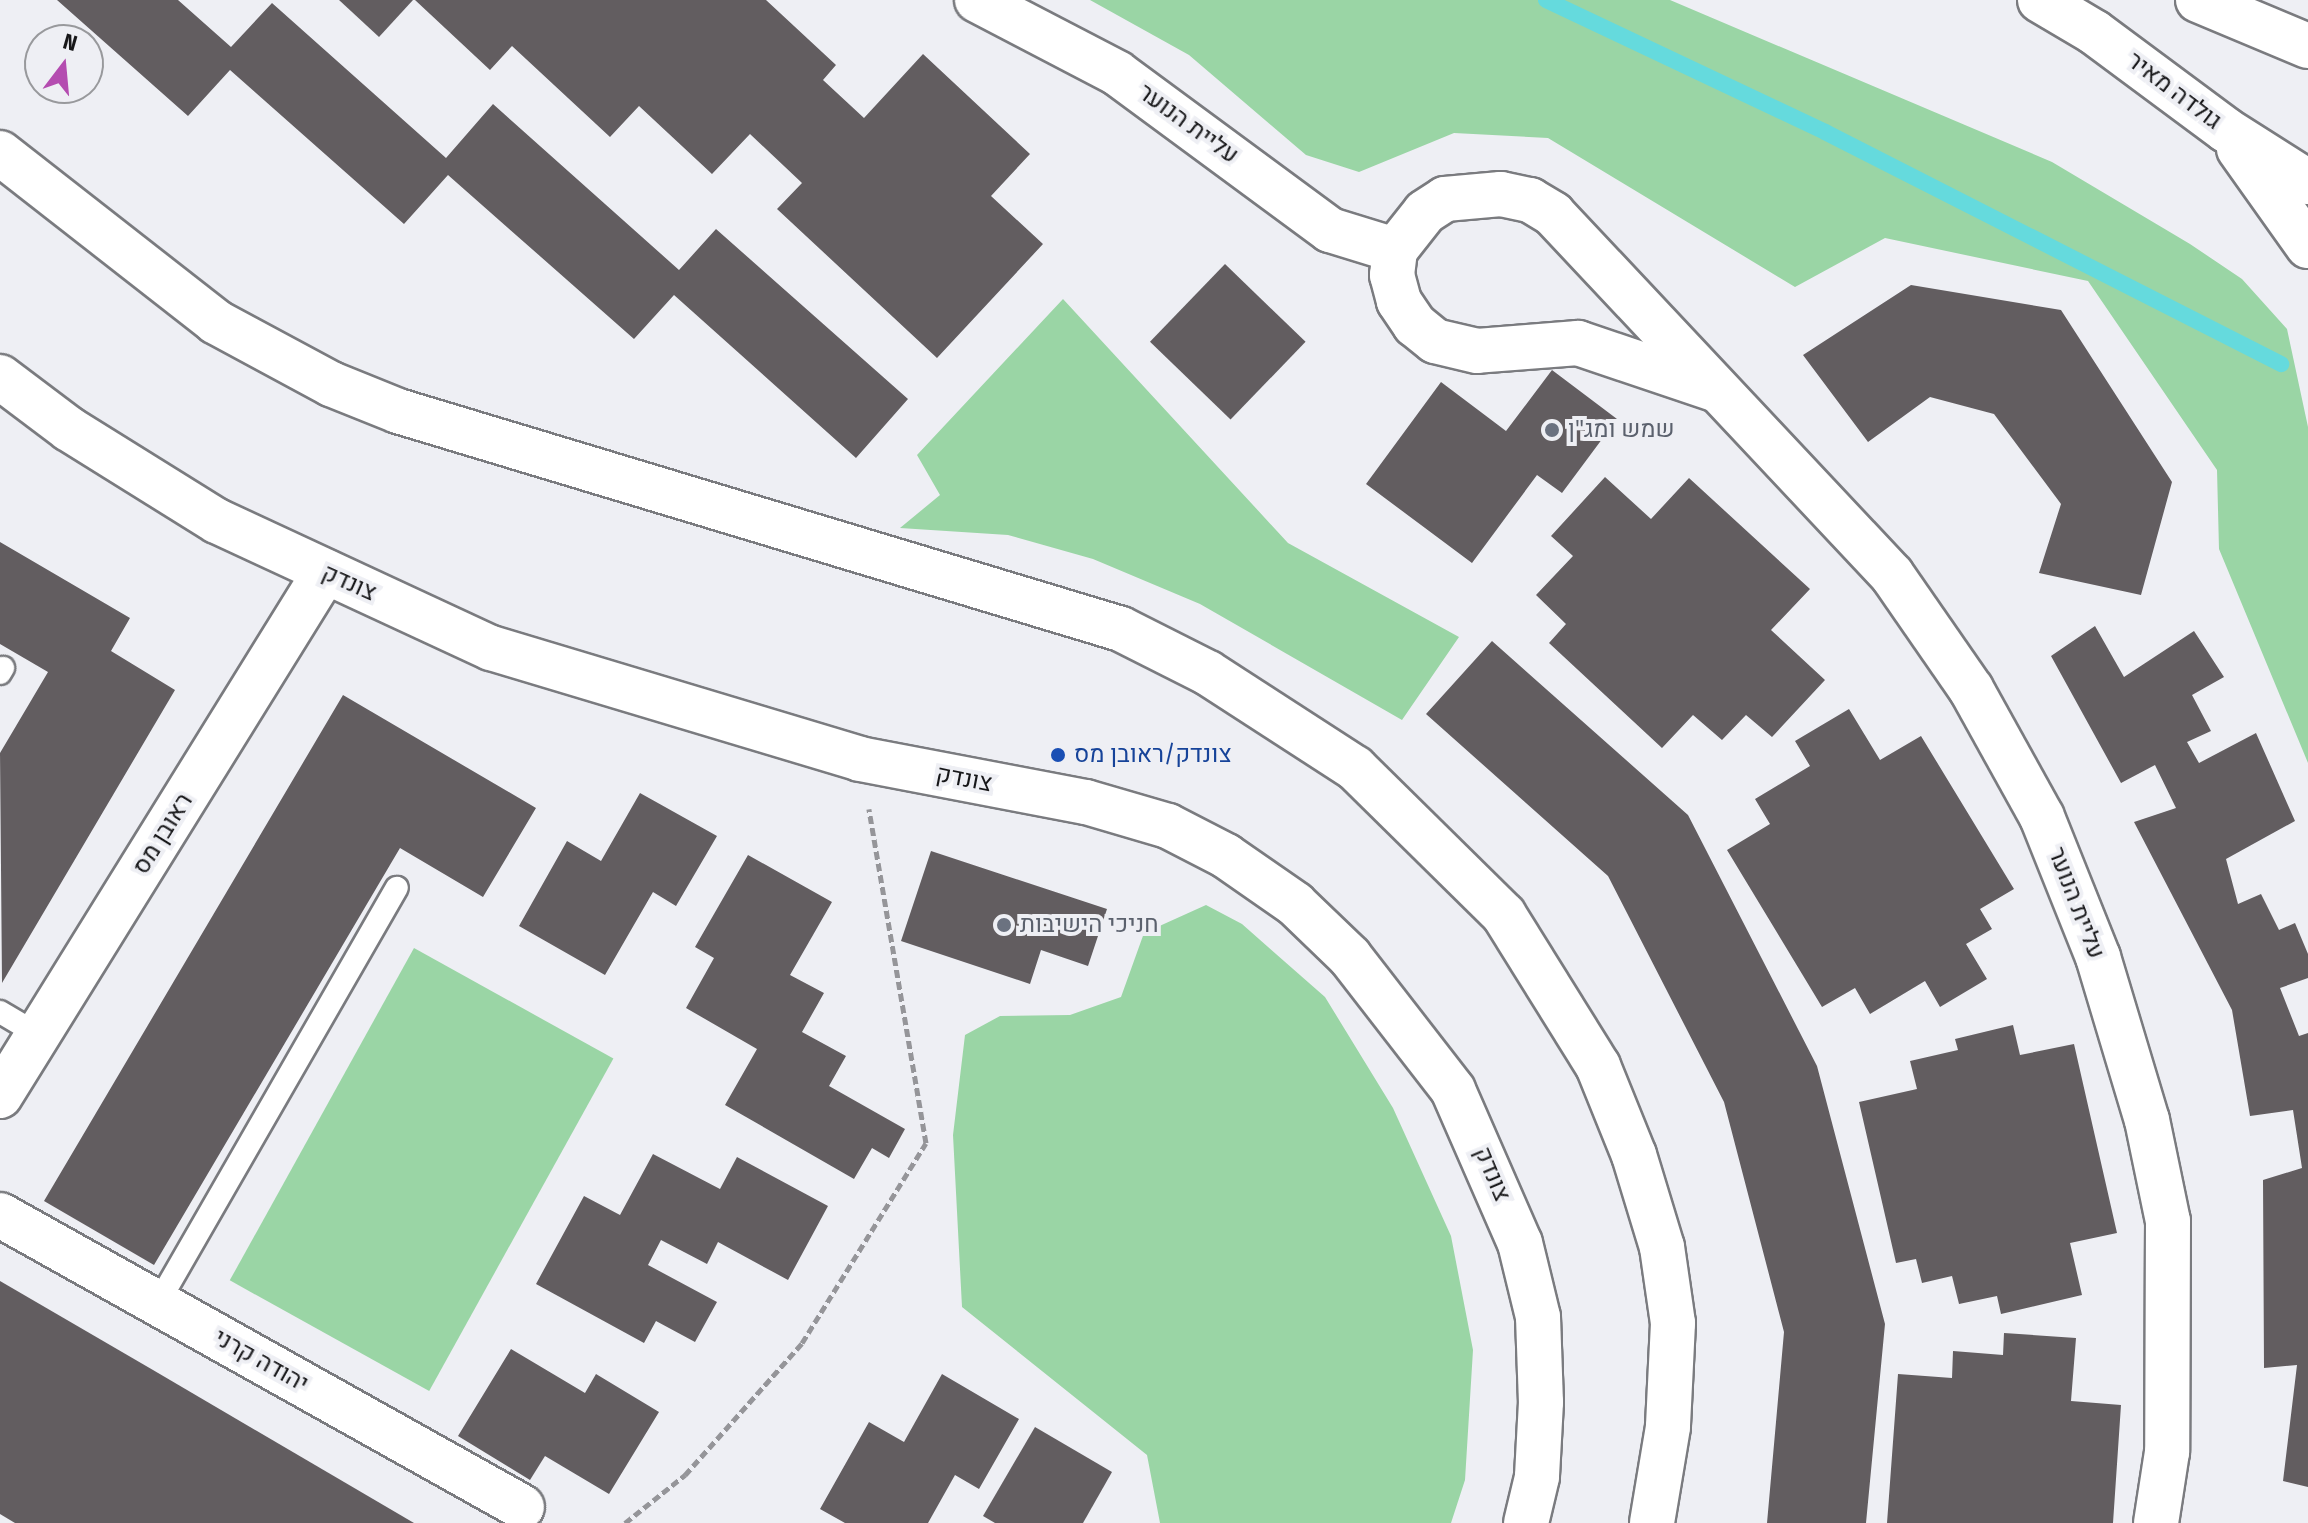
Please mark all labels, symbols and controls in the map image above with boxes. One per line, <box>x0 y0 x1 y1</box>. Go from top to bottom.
north arrow <box>24 24 104 104</box>
text: N <box>60 28 80 57</box>
street label: גולדה מאיר <box>2121 46 2227 136</box>
street label: עליית הנוער <box>1132 78 1244 170</box>
place label: שמש ומג"ן <box>1568 416 1675 444</box>
marker: שמש ומג"ן <box>1543 421 1561 439</box>
street label: צונדק <box>317 558 381 608</box>
place label: צונדק/ראובן מס <box>1074 741 1231 769</box>
marker: צונדק/ראובן מס <box>1049 746 1067 764</box>
street label: צונדק <box>934 759 994 799</box>
street label: ראובן מס <box>127 788 199 880</box>
street label: עליית הנוער <box>2042 843 2110 963</box>
place label: חניכי הישיבות <box>1020 911 1159 939</box>
marker: חניכי הישיבות <box>995 916 1013 934</box>
street label: צונדק <box>1468 1142 1516 1206</box>
street label: יהודה קרני <box>209 1323 313 1399</box>

